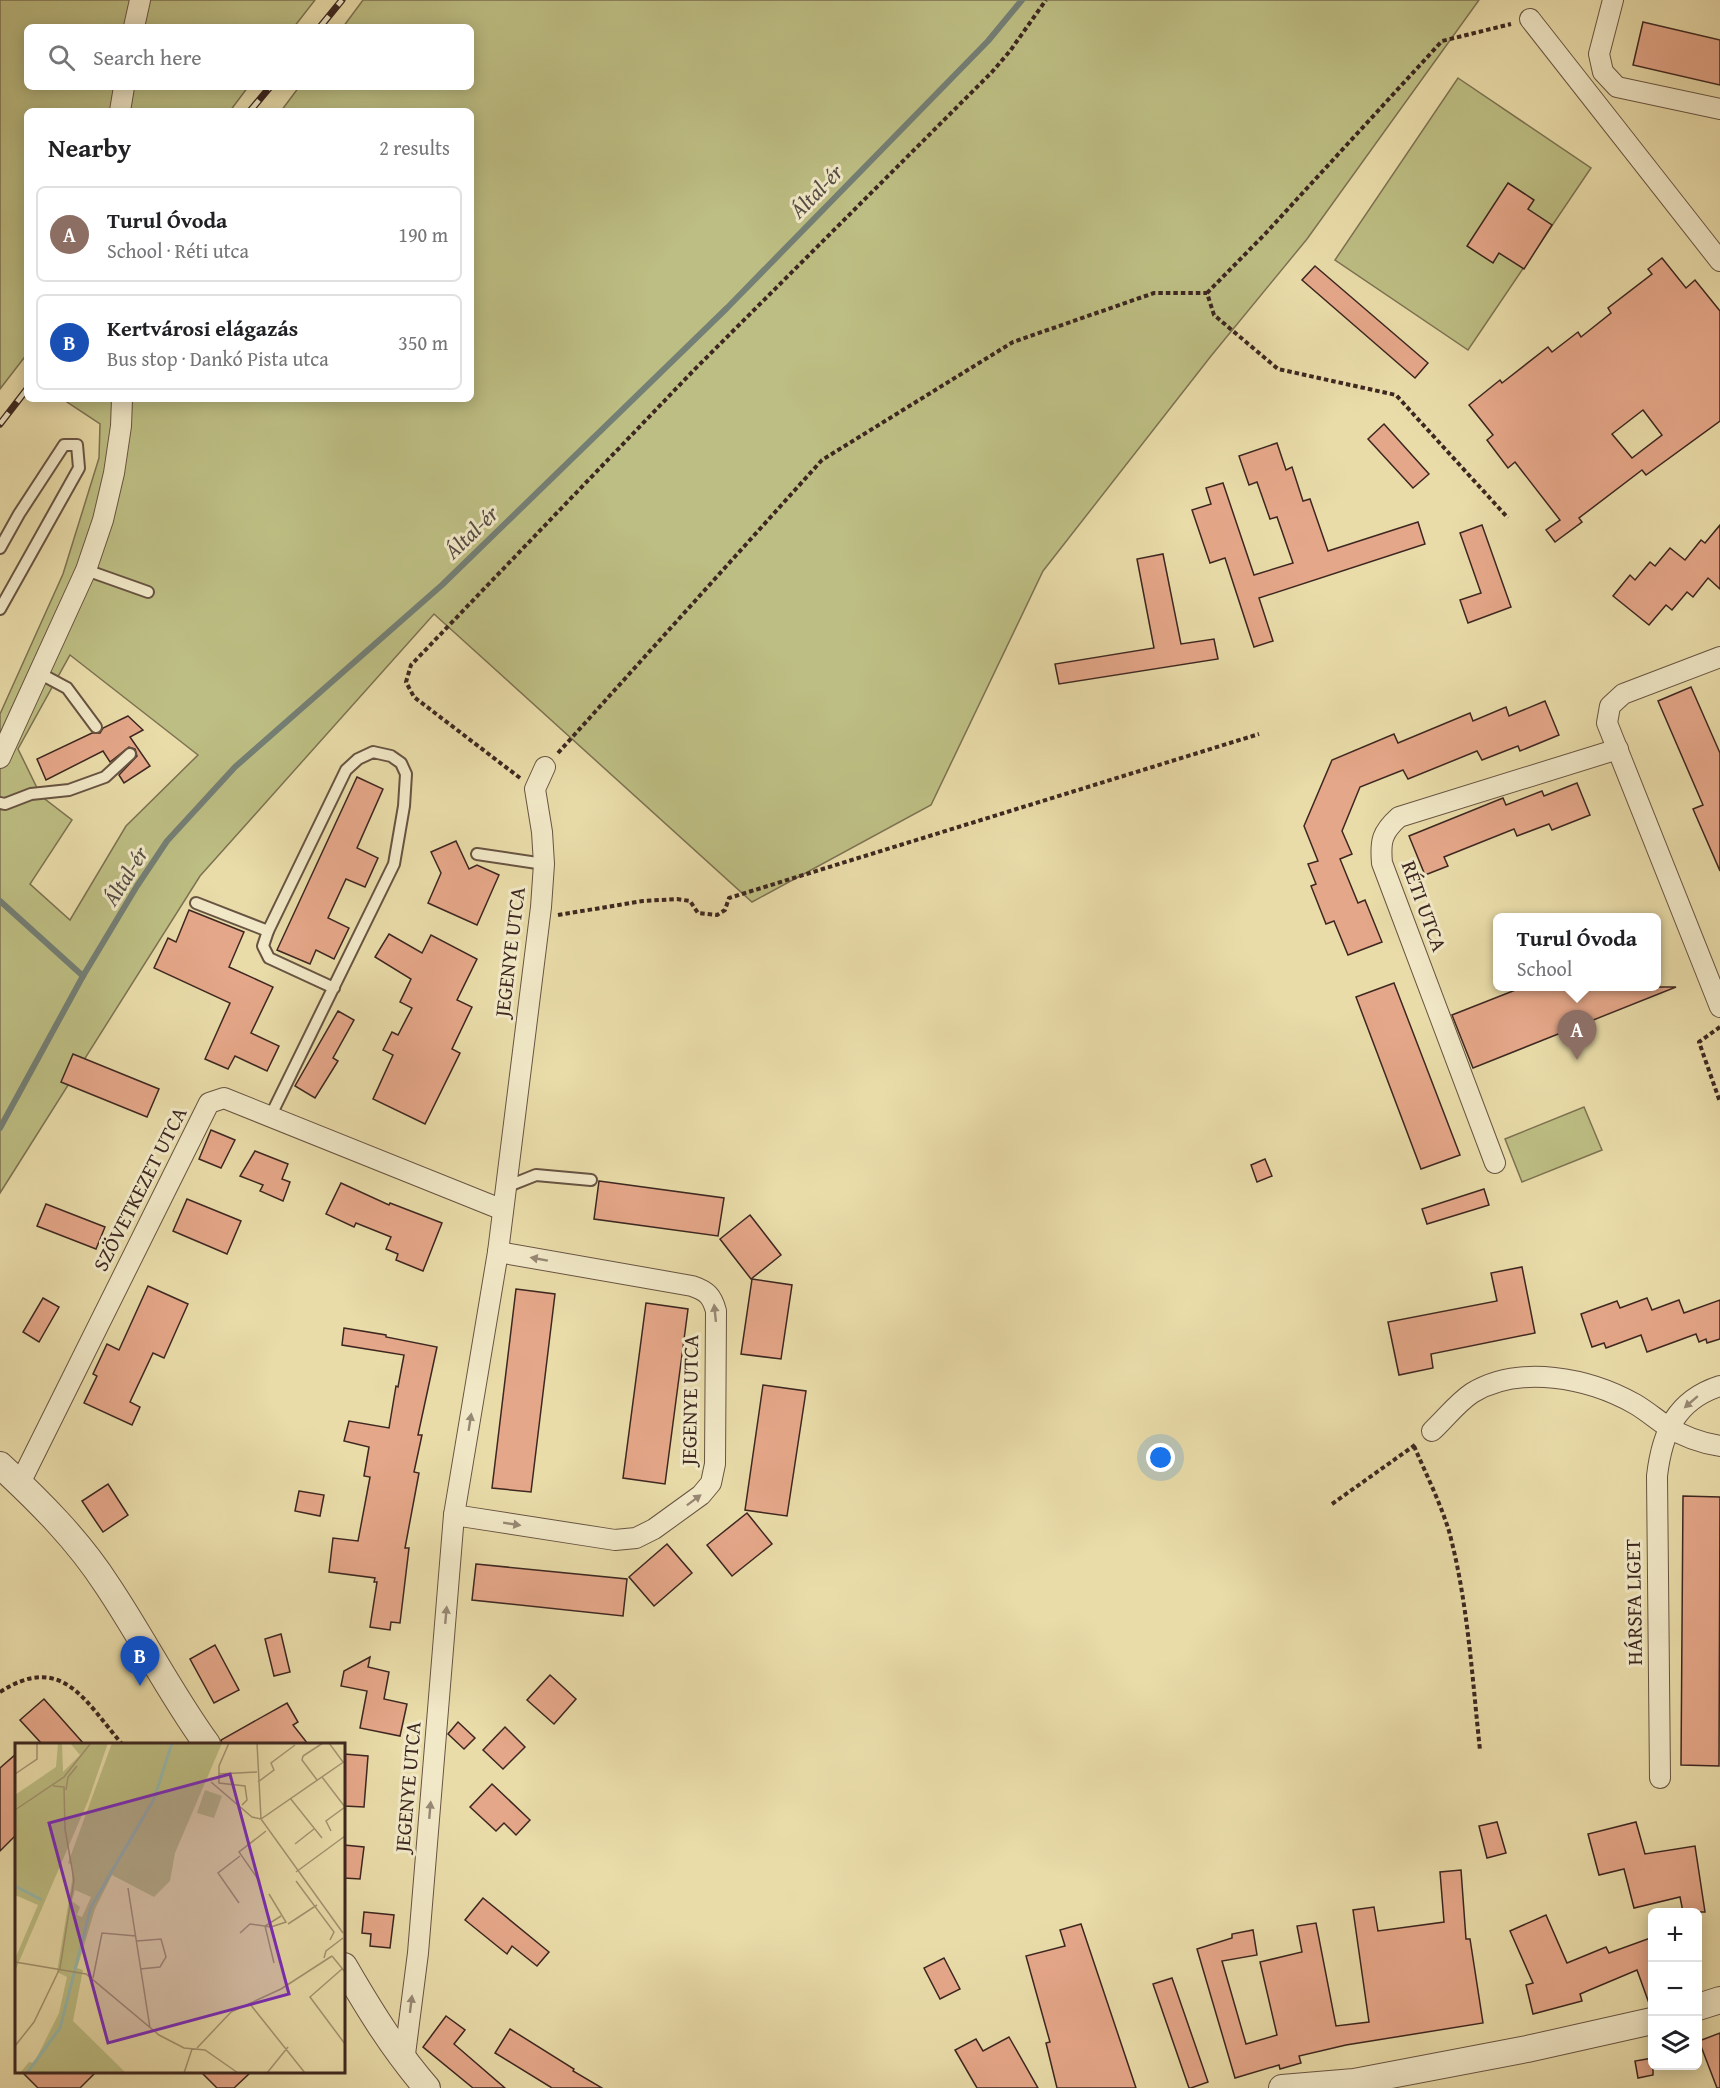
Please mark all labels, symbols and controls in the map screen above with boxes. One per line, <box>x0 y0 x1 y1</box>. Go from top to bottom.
search box <box>24 24 474 90</box>
icon: search <box>45 41 78 74</box>
text: Search here <box>93 41 202 73</box>
text: Nearby <box>48 128 131 167</box>
text: 2 results <box>379 133 450 162</box>
water label: Által-ér <box>781 156 850 226</box>
text: Turul Óvoda <box>107 204 227 236</box>
text: A <box>63 220 76 249</box>
text: 190 m <box>398 220 448 249</box>
text: School · Réti utca <box>107 236 249 265</box>
text: Kertvárosi elágazás <box>107 312 298 344</box>
text: B <box>63 328 76 357</box>
text: 350 m <box>398 328 448 357</box>
text: Bus stop · Dankó Pista utca <box>107 344 329 373</box>
water label: Által-ér <box>436 498 506 567</box>
water label: Által-ér <box>94 839 156 913</box>
street label: RÉTI UTCA <box>1394 856 1455 956</box>
street label: JEGENYE UTCA <box>486 885 533 1022</box>
popup <box>1493 913 1661 991</box>
text: Turul Óvoda <box>1517 922 1637 954</box>
text: School <box>1517 954 1572 983</box>
pin: A <box>1558 1010 1596 1060</box>
street label: SZÖVETKEZET UTCA <box>85 1101 194 1276</box>
one-way arrow <box>529 1254 548 1263</box>
one-way arrow <box>710 1303 720 1322</box>
street label: JEGENYE UTCA <box>673 1334 706 1469</box>
one-way arrow <box>1683 1396 1698 1409</box>
one-way arrow <box>465 1412 474 1431</box>
your location <box>1146 1443 1175 1472</box>
one-way arrow <box>686 1494 702 1506</box>
one-way arrow <box>503 1520 522 1529</box>
street label: HÁRSFA LIGET <box>1617 1538 1650 1666</box>
one-way arrow <box>441 1606 451 1625</box>
pin: B <box>120 1636 160 1686</box>
street label: JEGENYE UTCA <box>386 1720 429 1857</box>
inset map <box>15 1743 345 2073</box>
one-way arrow <box>425 1800 435 1819</box>
map controls <box>1648 1908 1702 2070</box>
button: + <box>1648 1908 1702 1962</box>
button: − <box>1648 1962 1702 2016</box>
one-way arrow <box>407 1994 416 2013</box>
button: layers <box>1648 2016 1702 2070</box>

